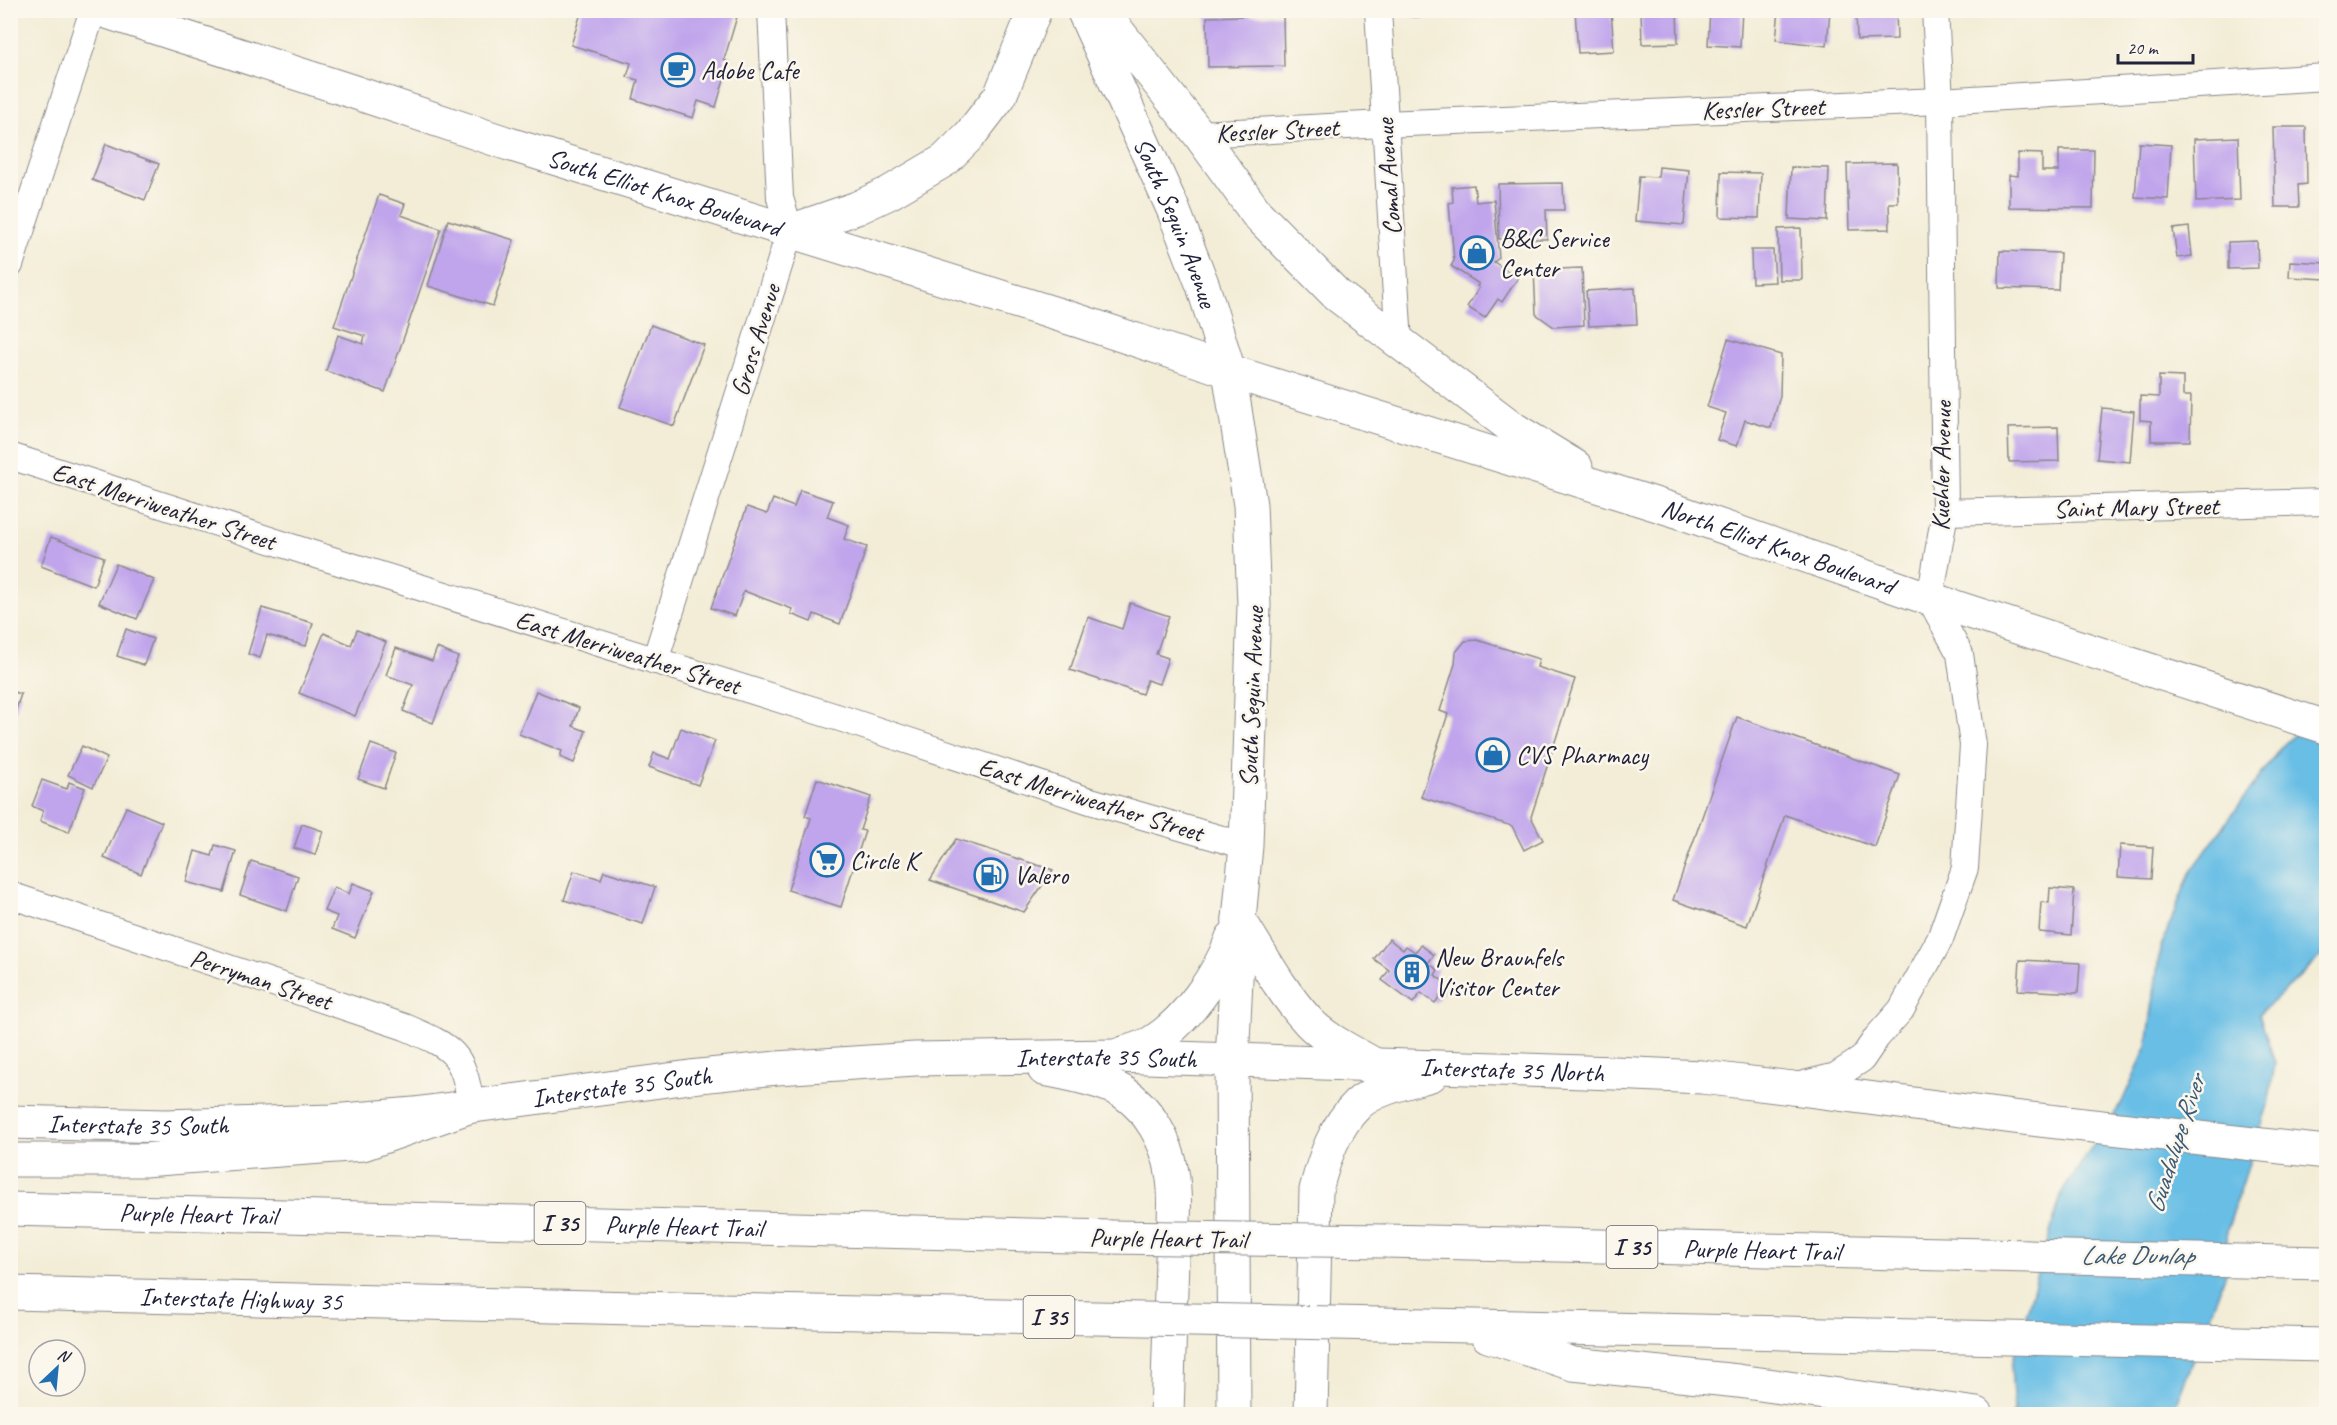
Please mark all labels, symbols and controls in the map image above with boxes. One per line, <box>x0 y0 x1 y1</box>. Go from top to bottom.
scale bar <box>2118 27 2193 65</box>
text: 20 m <box>2127 37 2160 59</box>
cafe icon: Adobe Cafe <box>660 52 696 88</box>
place label: Adobe Cafe <box>701 54 801 87</box>
street label: Kessler Street <box>1701 90 1827 127</box>
street label: Kessler Street <box>1215 111 1342 150</box>
street label: Comal Avenue <box>1368 116 1409 236</box>
street label: South Seguin Avenue <box>1126 132 1225 313</box>
street label: South Elliot Knox Boulevard <box>543 141 788 246</box>
place label: B&C Service Center <box>1500 222 1610 285</box>
shop icon: B&C Service Center <box>1459 235 1495 271</box>
street label: Gross Avenue <box>723 278 789 400</box>
street label: Kuehler Avenue <box>1924 399 1959 531</box>
street label: East Merriweather Street <box>48 455 282 559</box>
street label: Saint Mary Street <box>2053 490 2221 525</box>
street label: North Elliot Knox Boulevard <box>1657 491 1903 604</box>
street label: East Merriweather Street <box>512 603 746 703</box>
street label: South Seguin Avenue <box>1232 605 1271 788</box>
shop icon: CVS Pharmacy <box>1475 737 1511 773</box>
place label: CVS Pharmacy <box>1516 739 1650 772</box>
street label: East Merriweather Street <box>975 750 1209 850</box>
supermarket icon: Circle K <box>809 842 845 878</box>
place label: Circle K <box>850 844 923 877</box>
fuel station icon: Valero <box>973 857 1009 893</box>
place label: Valero <box>1014 859 1070 892</box>
street label: Perryman Street <box>186 941 338 1019</box>
place label: New Braunfels Visitor Center <box>1435 941 1565 1004</box>
building icon: New Braunfels Visitor Center <box>1394 954 1430 990</box>
street label: Interstate 35 South <box>1016 1040 1198 1076</box>
street label: Interstate 35 North <box>1420 1050 1606 1090</box>
street label: Interstate 35 South <box>530 1059 714 1115</box>
water label: Guadalupe River <box>2137 1067 2215 1217</box>
street label: Interstate 35 South <box>47 1107 230 1143</box>
street label: Purple Heart Trail <box>119 1196 282 1233</box>
road number: I 35 <box>534 1202 586 1244</box>
street label: Purple Heart Trail <box>605 1208 767 1245</box>
street label: Purple Heart Trail <box>1089 1221 1251 1256</box>
road number: I 35 <box>1606 1226 1658 1268</box>
street label: Purple Heart Trail <box>1683 1232 1845 1269</box>
water label: Lake Dunlap <box>2081 1238 2196 1272</box>
street label: Interstate Highway 35 <box>139 1280 344 1318</box>
road number: I 35 <box>1024 1296 1074 1338</box>
north arrow <box>27 1338 87 1398</box>
text: N <box>54 1344 75 1368</box>

